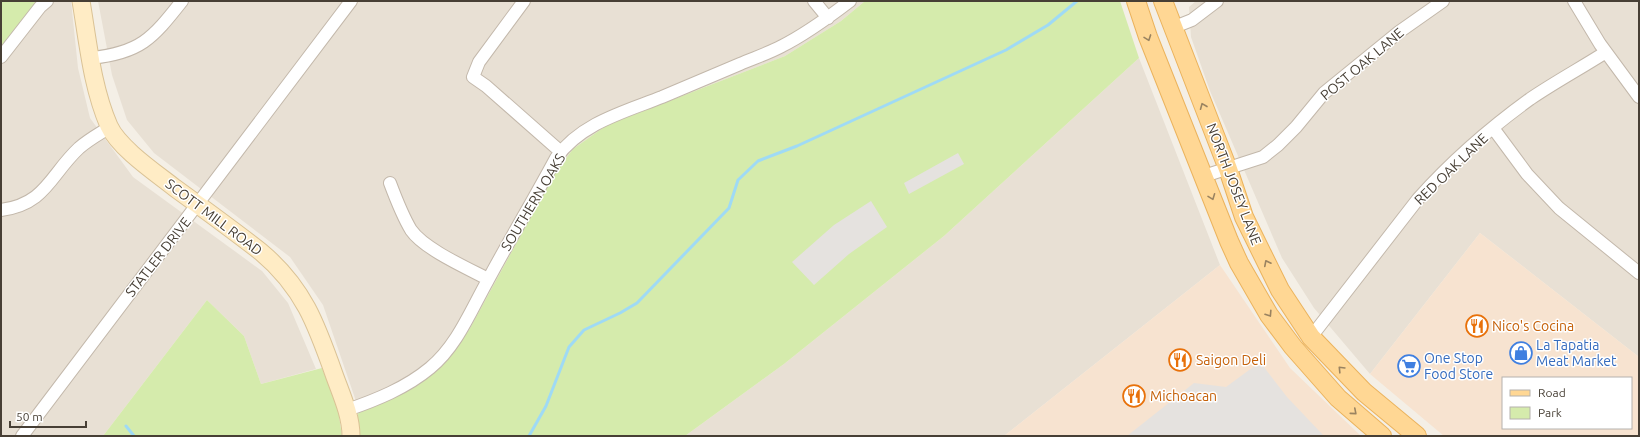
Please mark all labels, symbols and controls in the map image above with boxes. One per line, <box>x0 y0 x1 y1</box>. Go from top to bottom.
street label: POST OAK LANE <box>1317 24 1407 103</box>
one-way arrow <box>1144 34 1152 41</box>
one-way arrow <box>1200 103 1208 110</box>
street label: NORTH JOSEY LANE <box>1203 121 1265 247</box>
street label: RED OAK LANE <box>1411 130 1491 208</box>
street label: SOUTHERN OAKS <box>498 150 568 254</box>
street label: SCOTT MILL ROAD <box>162 175 266 259</box>
one-way arrow <box>1208 194 1216 201</box>
street label: STATLER DRIVE <box>122 214 194 300</box>
one-way arrow <box>1264 260 1271 267</box>
one-way arrow <box>1264 310 1272 317</box>
restaurant icon: Nico's Cocina <box>1464 313 1490 339</box>
place label: Nico's Cocina <box>1492 318 1574 334</box>
place label: La Tapatia Meat Market <box>1536 337 1617 369</box>
shop icon: La Tapatia Meat Market <box>1508 340 1534 366</box>
restaurant icon: Saigon Deli <box>1167 347 1193 373</box>
place label: One Stop Food Store <box>1424 350 1493 382</box>
place label: Saigon Deli <box>1196 352 1266 368</box>
supermarket icon: One Stop Food Store <box>1396 353 1422 379</box>
one-way arrow <box>1338 366 1346 374</box>
legend <box>1502 377 1632 429</box>
restaurant icon: Michoacan <box>1121 383 1147 409</box>
text: Road <box>1538 386 1566 399</box>
place label: Michoacan <box>1150 388 1217 404</box>
scale bar <box>10 403 86 429</box>
text: Park <box>1538 406 1562 419</box>
one-way arrow <box>1349 407 1357 414</box>
text: 50 m <box>16 410 43 423</box>

